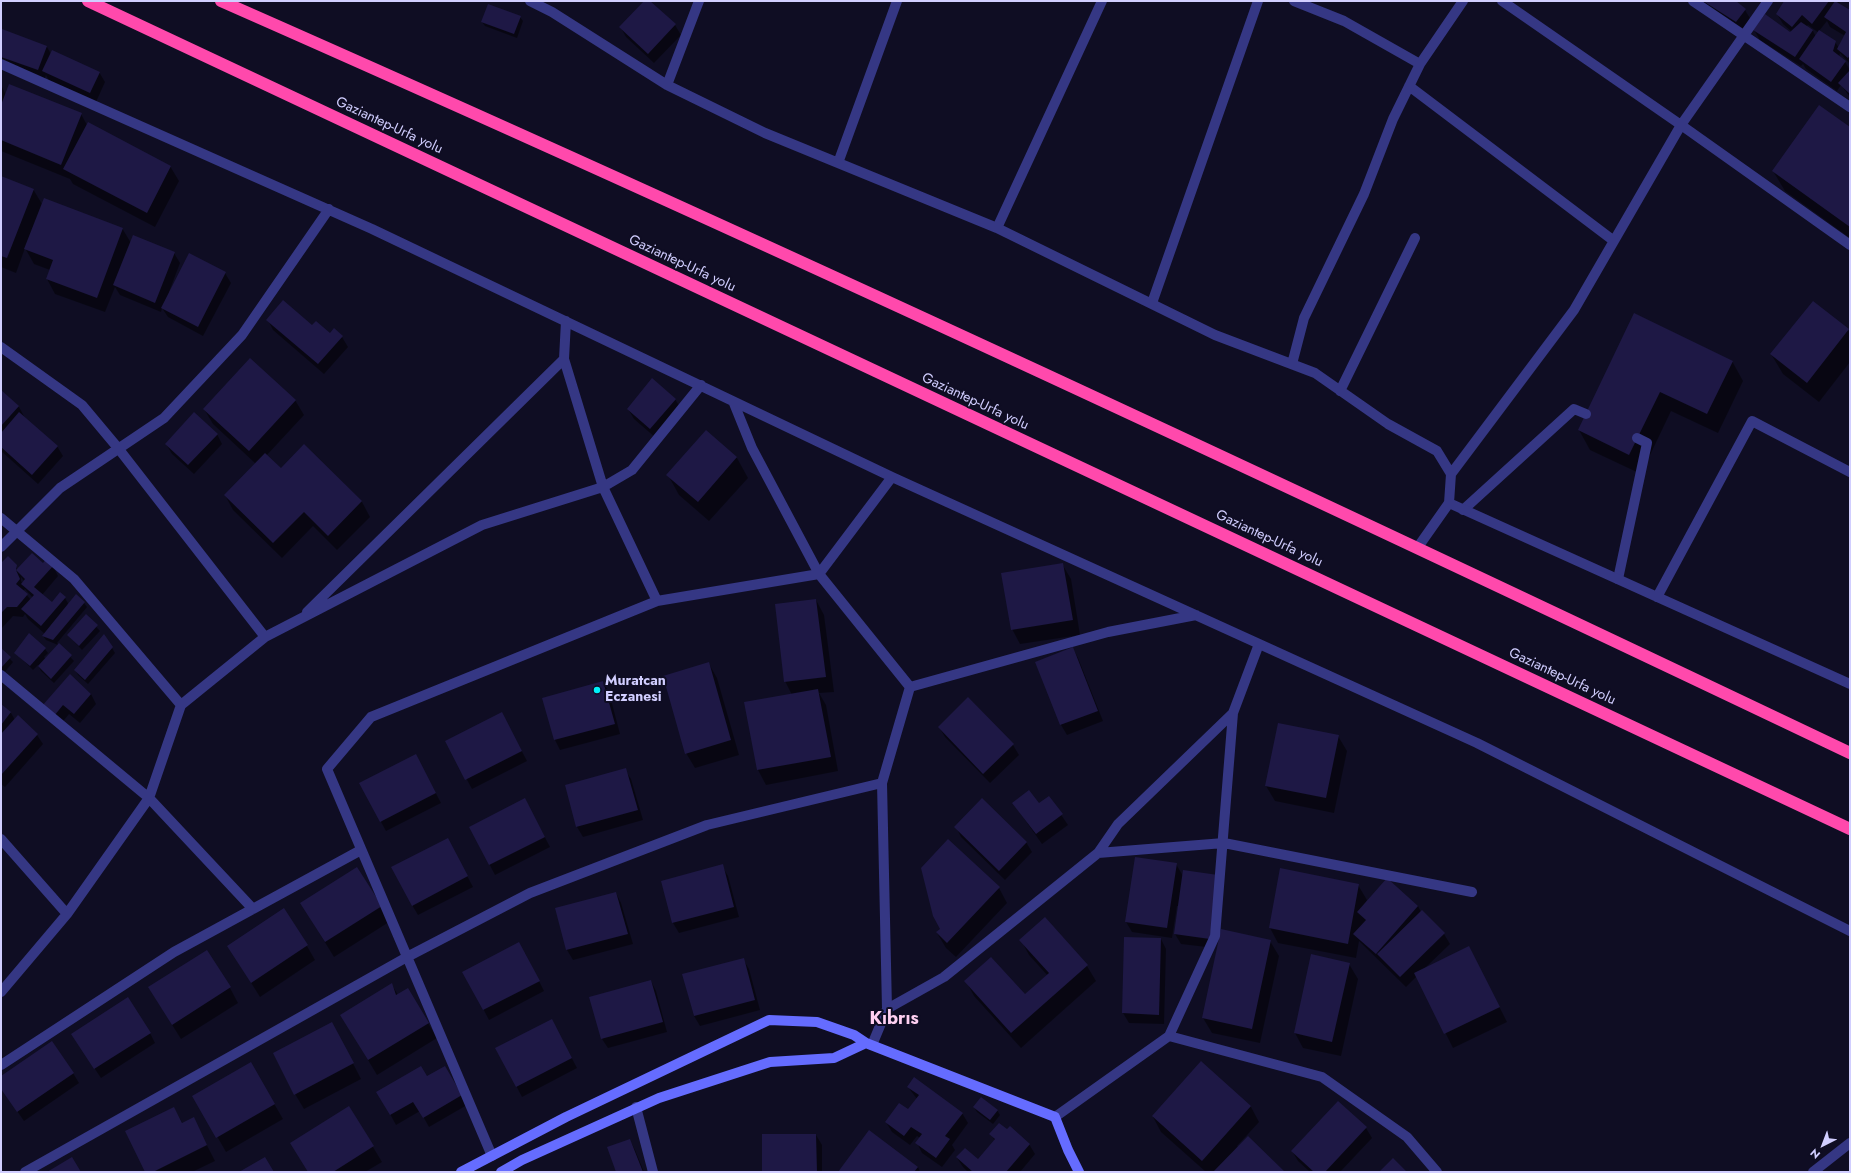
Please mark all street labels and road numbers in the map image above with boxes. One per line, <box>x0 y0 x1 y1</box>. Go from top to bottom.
street label: Gaziantep-Urfa yolu <box>333 94 445 158</box>
street label: Gaziantep-Urfa yolu <box>626 232 738 296</box>
street label: Gaziantep-Urfa yolu <box>919 370 1031 434</box>
street label: Gaziantep-Urfa yolu <box>1213 507 1325 571</box>
street label: Gaziantep-Urfa yolu <box>1506 645 1618 709</box>

